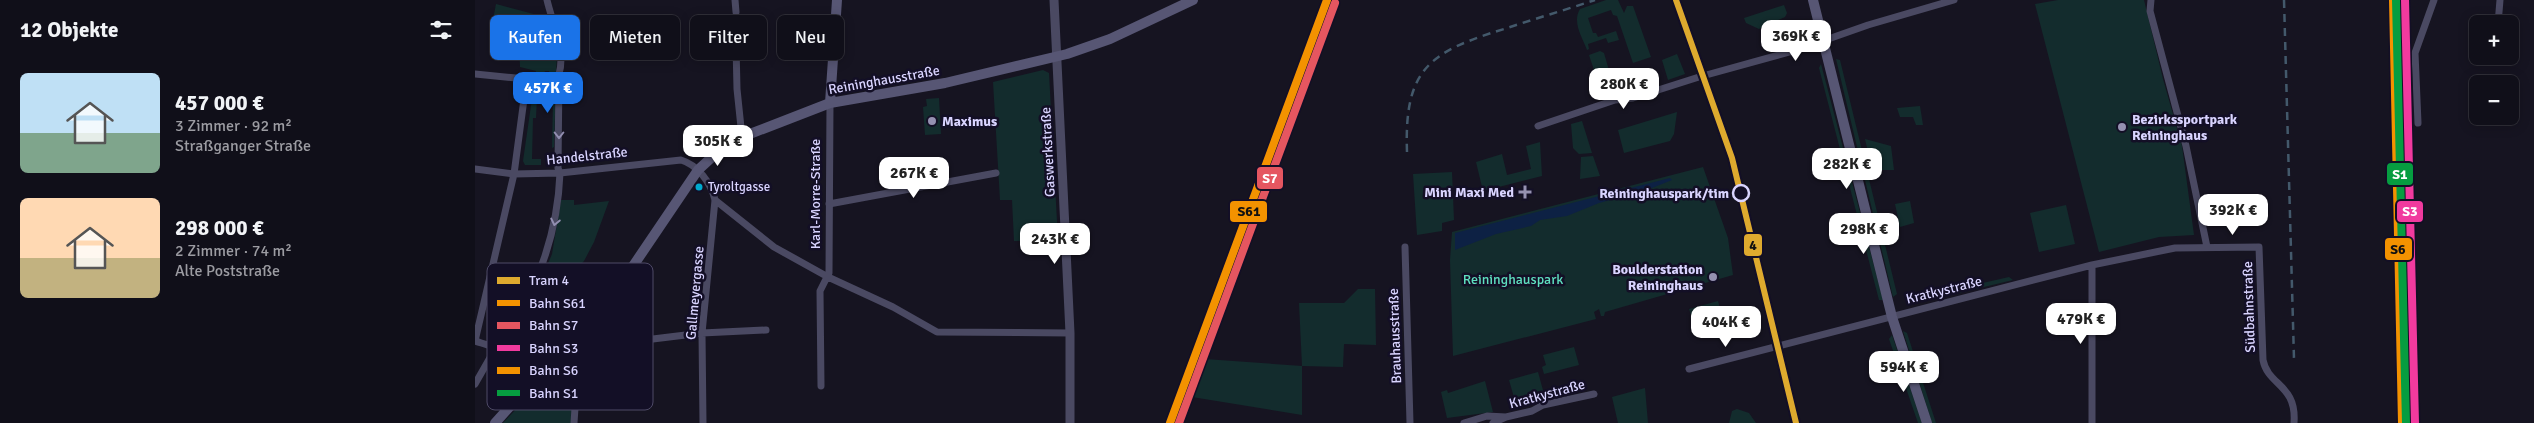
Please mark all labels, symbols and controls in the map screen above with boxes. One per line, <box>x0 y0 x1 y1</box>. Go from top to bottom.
chip: Kaufen <box>490 15 580 60</box>
chip: Mieten <box>590 15 680 60</box>
chip: Filter <box>690 15 767 60</box>
chip: Neu <box>777 15 844 60</box>
map controls <box>2469 15 2519 125</box>
button: + <box>2469 15 2519 65</box>
icon: filters <box>427 16 455 44</box>
text: 12 Objekte <box>20 17 118 43</box>
pin: 369K € <box>1755 20 1837 62</box>
text: 369K € <box>1772 26 1820 46</box>
street label: Reininghausstraße <box>827 62 941 98</box>
pin: 280K € <box>1583 68 1665 110</box>
pin: 457K € <box>507 72 589 114</box>
text: 280K € <box>1600 74 1648 94</box>
button: − <box>2469 75 2519 125</box>
text: 457K € <box>524 78 572 98</box>
text: 457 000 € <box>175 90 264 116</box>
icon: home <box>60 93 120 153</box>
street label: Gaswerkstraße <box>1037 106 1059 198</box>
place label: Bezirkssportpark Reininghaus <box>2132 111 2238 144</box>
place label: Maximus <box>942 113 997 130</box>
marker: Maximus <box>926 115 938 127</box>
text: 3 Zimmer · 92 m² <box>175 116 292 136</box>
marker: Bezirkssportpark Reininghaus <box>2116 121 2128 133</box>
pin: 305K € <box>677 124 759 167</box>
one-way arrow <box>554 131 564 139</box>
text: 305K € <box>694 131 742 151</box>
text: Straßganger Straße <box>175 136 311 156</box>
street label: Karl-Morre-Straße <box>807 139 824 249</box>
street label: Handelstraße <box>545 143 629 169</box>
pin: 282K € <box>1806 148 1888 190</box>
text: 282K € <box>1823 154 1871 174</box>
pin: 267K € <box>873 156 955 199</box>
line badge: S1 <box>2386 162 2414 186</box>
text: 267K € <box>890 163 938 183</box>
line badge: S7 <box>1256 166 1284 190</box>
text: S1 <box>2392 166 2408 183</box>
text: S7 <box>1262 170 1278 187</box>
place label: Tyroltgasse <box>708 179 770 195</box>
marker: Tyroltgasse <box>694 182 704 192</box>
place label: Mini Maxi Med <box>1424 184 1514 201</box>
marker: Reininghauspark/tim <box>1732 184 1750 202</box>
marker: Mini Maxi Med <box>1518 185 1532 199</box>
place label: Reininghauspark/tim <box>1599 185 1729 202</box>
pin: 392K € <box>2192 194 2274 236</box>
line badge: S61 <box>1229 200 1268 223</box>
text: 392K € <box>2209 200 2257 220</box>
line badge: S3 <box>2396 200 2424 223</box>
text: S61 <box>1238 203 1261 220</box>
text: S3 <box>2402 203 2418 220</box>
pin: 298K € <box>1823 212 1905 255</box>
text: 298 000 € <box>175 215 264 241</box>
one-way arrow <box>550 217 561 226</box>
icon: home <box>60 218 120 278</box>
text: 298K € <box>1840 219 1888 239</box>
pin: 243K € <box>1014 222 1096 265</box>
text: 243K € <box>1031 229 1079 249</box>
line badge: 4 <box>1743 233 1763 257</box>
text: 4 <box>1749 237 1757 254</box>
line badge: S6 <box>2384 237 2413 261</box>
text: 2 Zimmer · 74 m² <box>175 241 292 261</box>
text: S6 <box>2390 241 2406 258</box>
street label: Gallmeyergasse <box>682 245 708 341</box>
text: Alte Poststraße <box>175 261 280 281</box>
place label: Boulderstation Reininghaus <box>1612 261 1703 294</box>
street label: Südbahnstraße <box>2239 261 2259 353</box>
legend <box>487 263 653 410</box>
park label: Reininghauspark <box>1463 271 1563 288</box>
marker: Boulderstation Reininghaus <box>1707 271 1719 283</box>
text: Tram 4 <box>529 272 570 289</box>
street label: Kratkystraße <box>1904 272 1984 308</box>
street label: Brauhausstraße <box>1385 288 1405 384</box>
text: Bahn S61 <box>529 295 586 312</box>
pin: 479K € <box>2040 302 2122 345</box>
pin: 404K € <box>1685 306 1767 348</box>
text: 479K € <box>2057 309 2105 329</box>
text: 404K € <box>1702 312 1750 332</box>
text: Bahn S7 <box>529 317 578 334</box>
text: Bahn S3 <box>529 340 578 357</box>
pin: 594K € <box>1863 350 1945 393</box>
text: 594K € <box>1880 357 1928 377</box>
text: Bahn S6 <box>529 362 578 379</box>
street label: Kratkystraße <box>1507 376 1587 412</box>
text: Bahn S1 <box>529 385 578 402</box>

